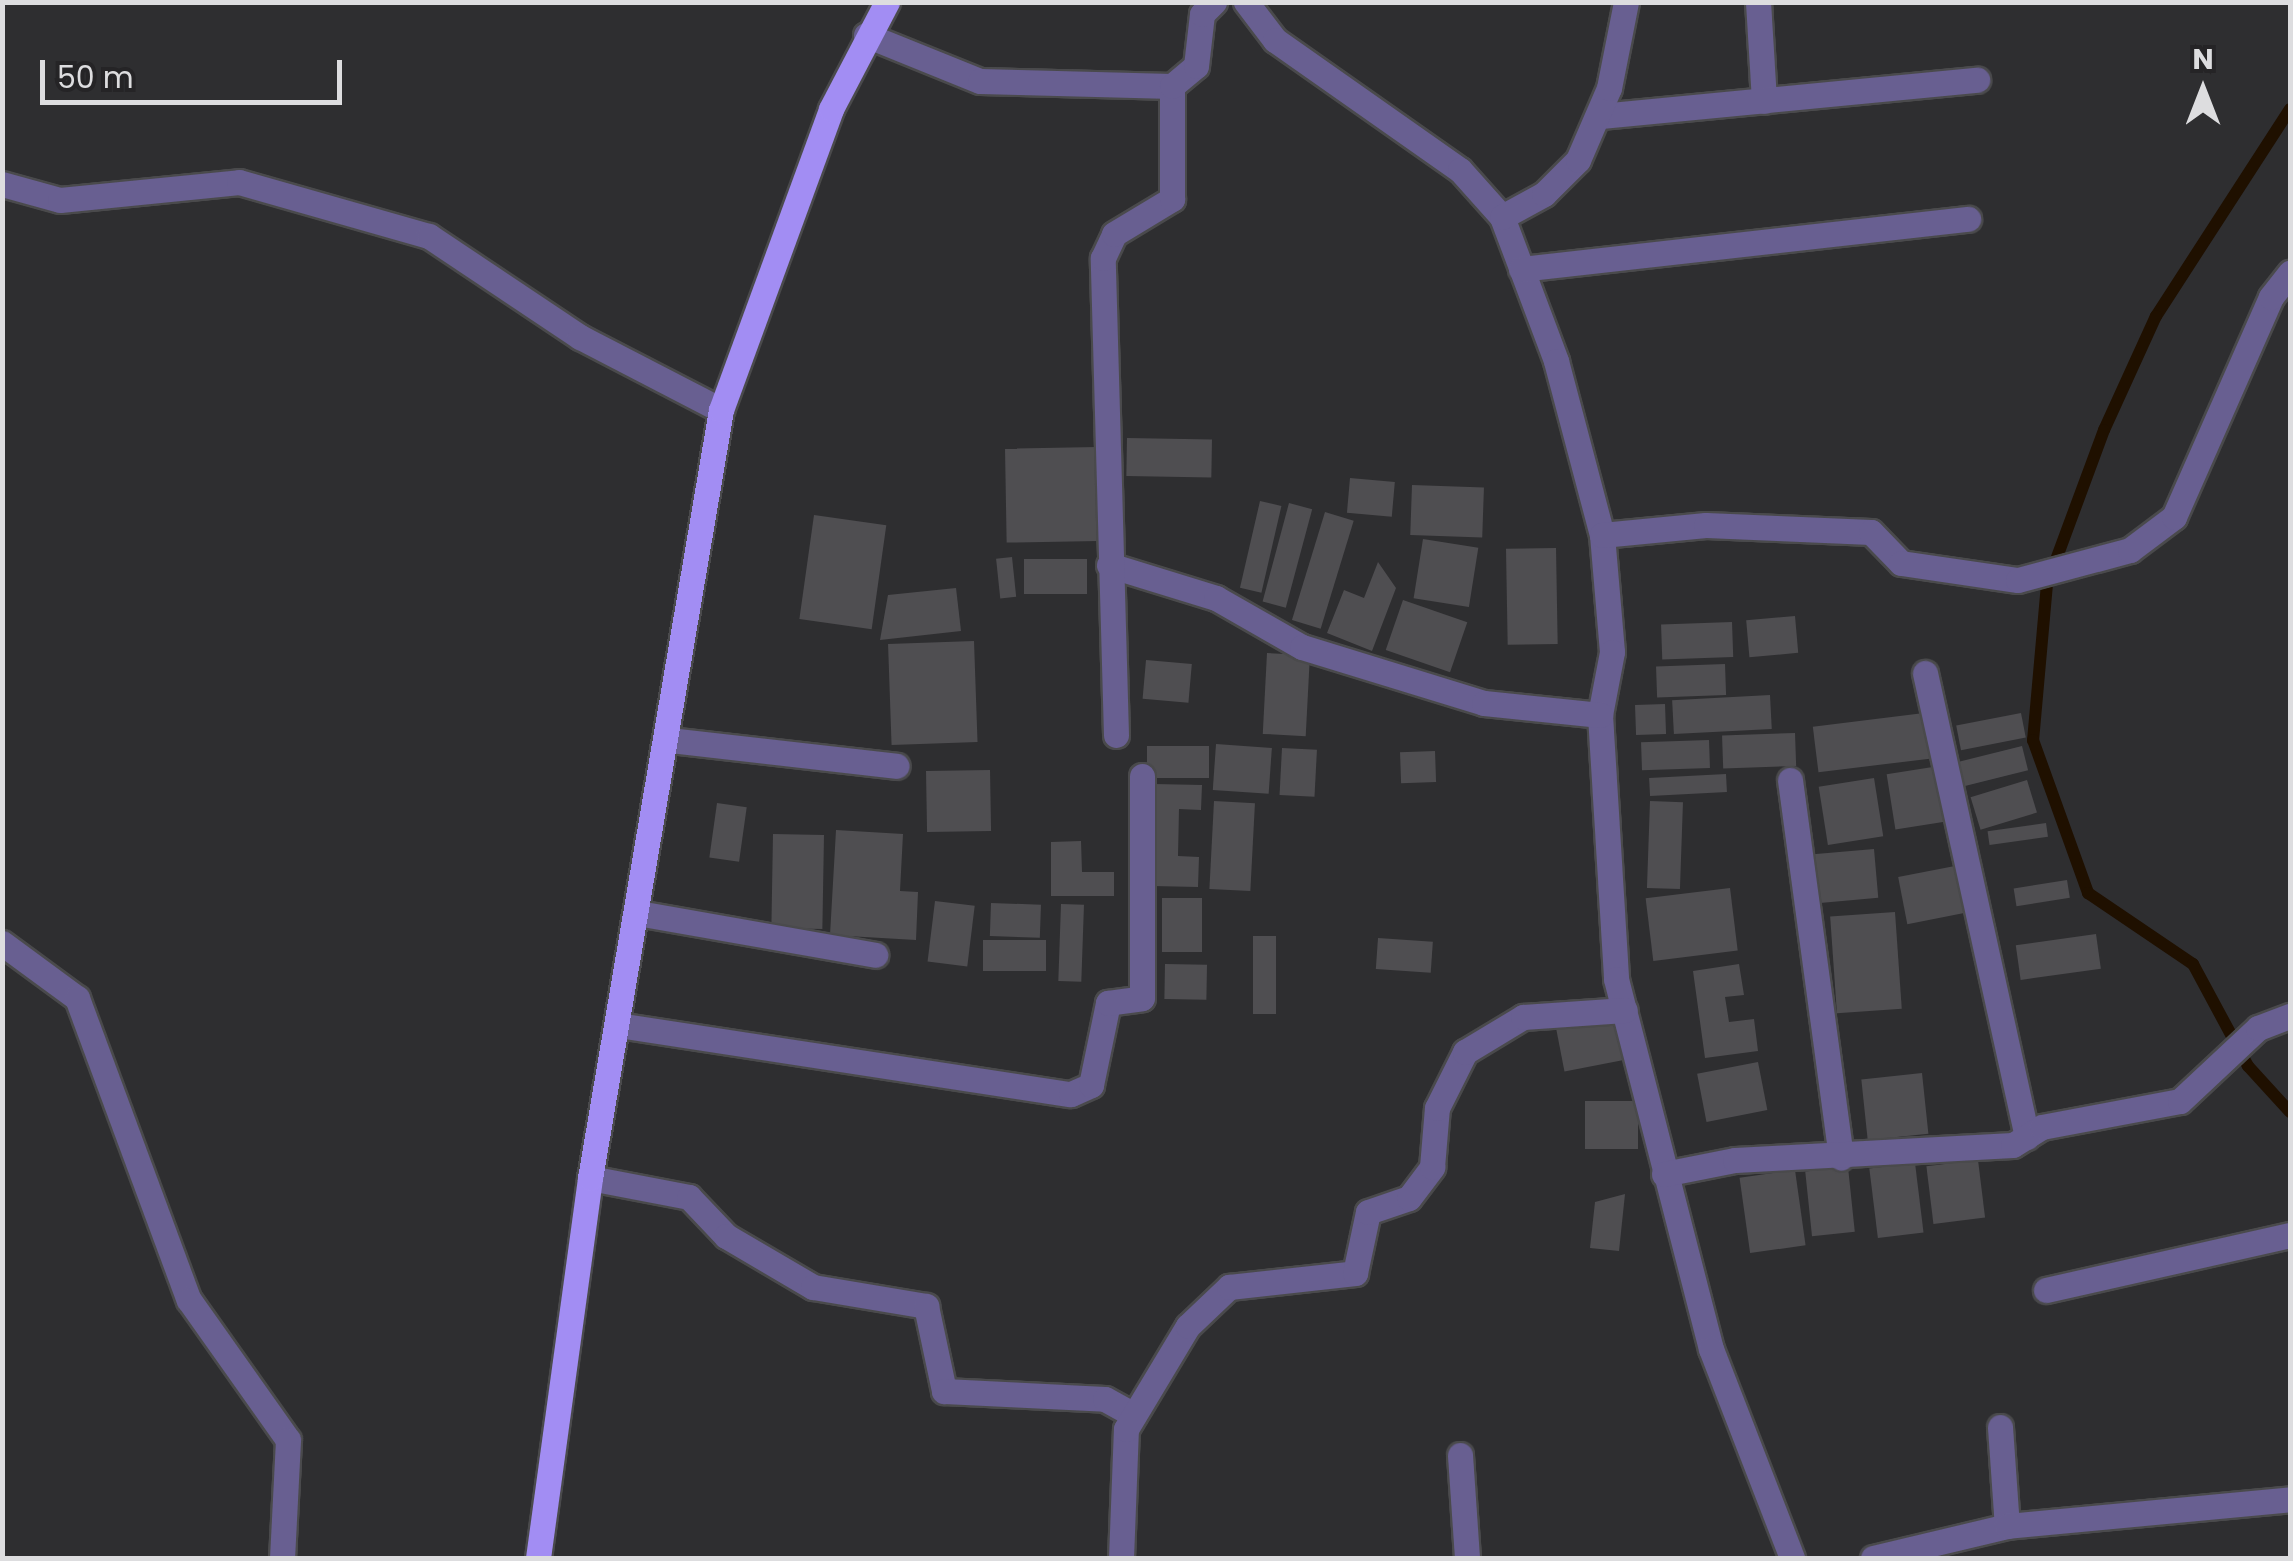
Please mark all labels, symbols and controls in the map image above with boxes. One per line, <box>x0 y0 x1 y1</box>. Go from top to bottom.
scale bar <box>45 40 348 102</box>
north arrow <box>2153 40 2253 140</box>
text: N <box>2192 40 2214 79</box>
text: 50 m <box>57 56 134 99</box>

